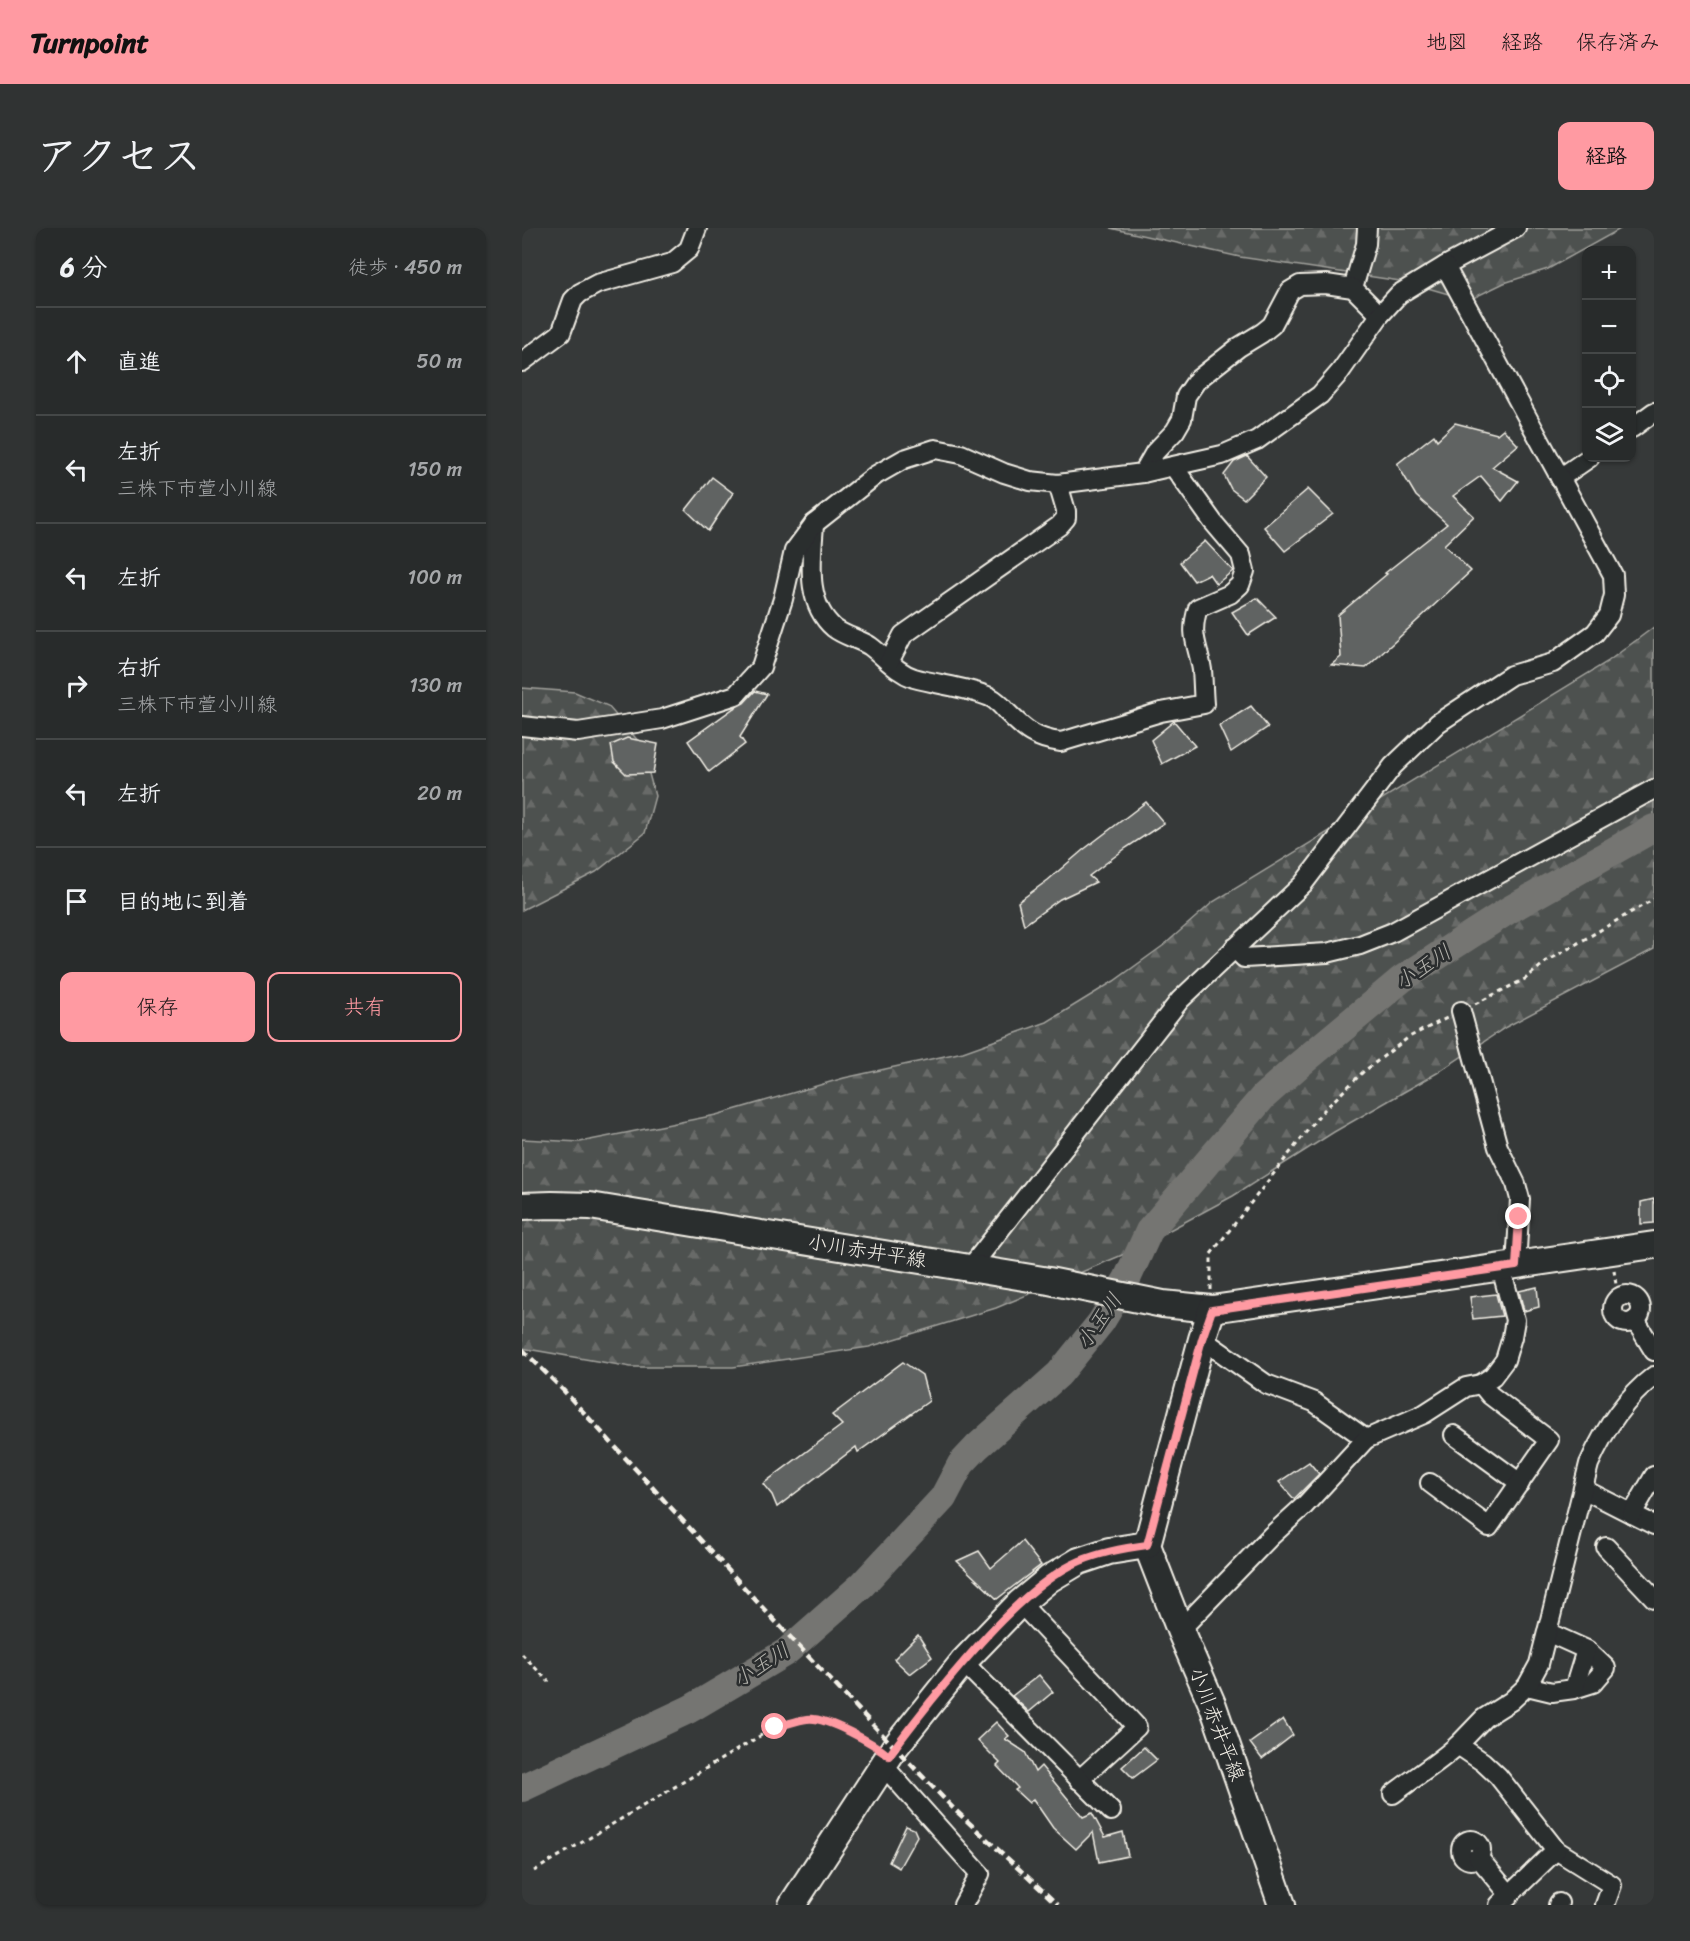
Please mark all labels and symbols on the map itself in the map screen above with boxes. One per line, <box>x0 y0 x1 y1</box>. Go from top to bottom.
water label: 小玉川 <box>1386 934 1460 1000</box>
route end <box>1505 1203 1531 1229</box>
street label: 小川赤井平線 <box>805 1224 929 1278</box>
water label: 小玉川 <box>1065 1284 1133 1358</box>
water label: 小玉川 <box>724 1632 798 1698</box>
street label: 小川赤井平線 <box>1179 1662 1255 1786</box>
route start <box>761 1713 787 1739</box>

